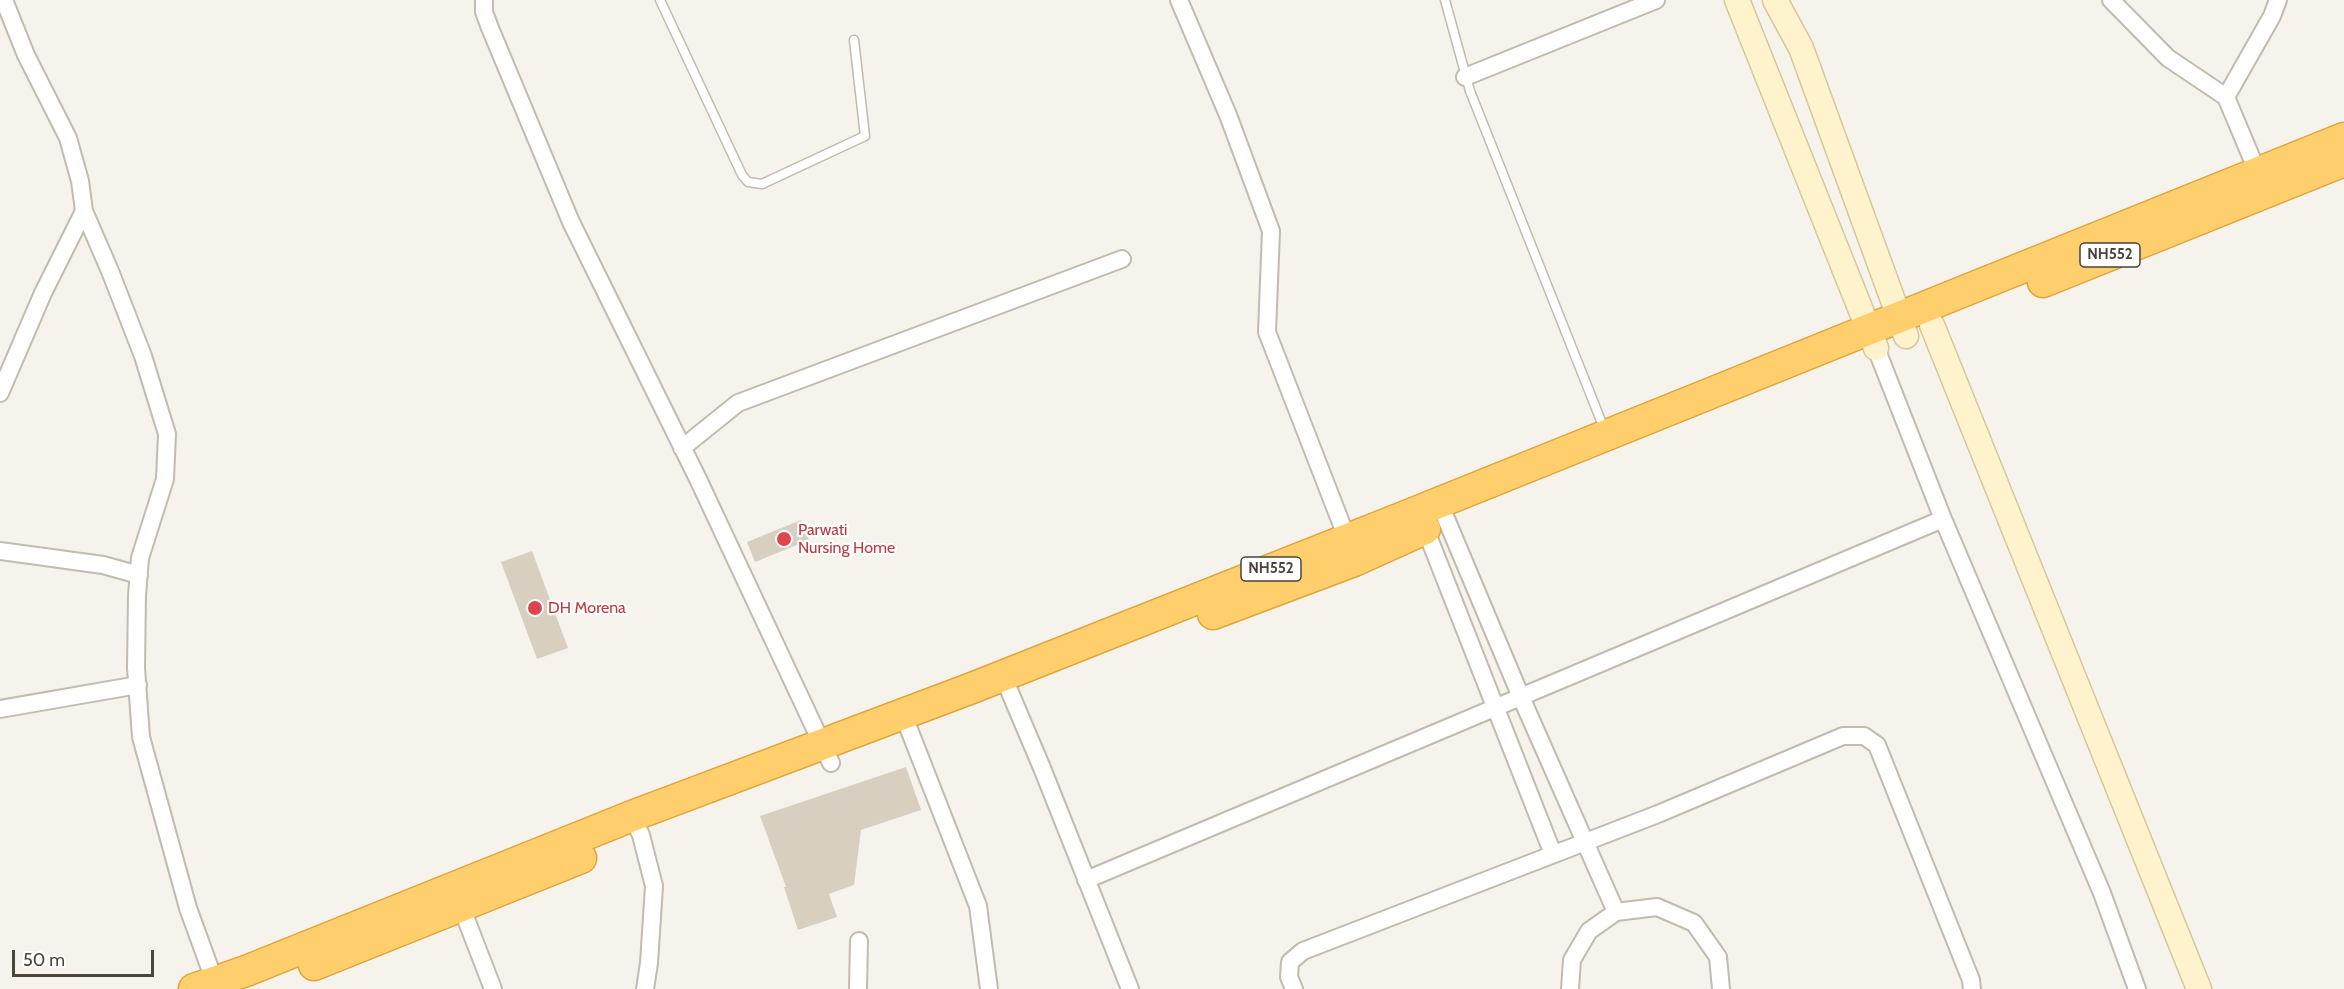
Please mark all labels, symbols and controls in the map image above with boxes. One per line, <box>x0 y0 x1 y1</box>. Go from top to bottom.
road number: NH552 <box>2080 243 2140 267</box>
place label: Parwati Nursing Home <box>798 520 895 558</box>
marker: Parwati Nursing Home <box>775 530 793 548</box>
road number: NH552 <box>1241 557 1301 581</box>
place label: DH Morena <box>548 598 626 618</box>
marker: DH Morena <box>526 599 544 617</box>
scale bar <box>15 938 158 976</box>
text: 50 m <box>23 949 65 971</box>

